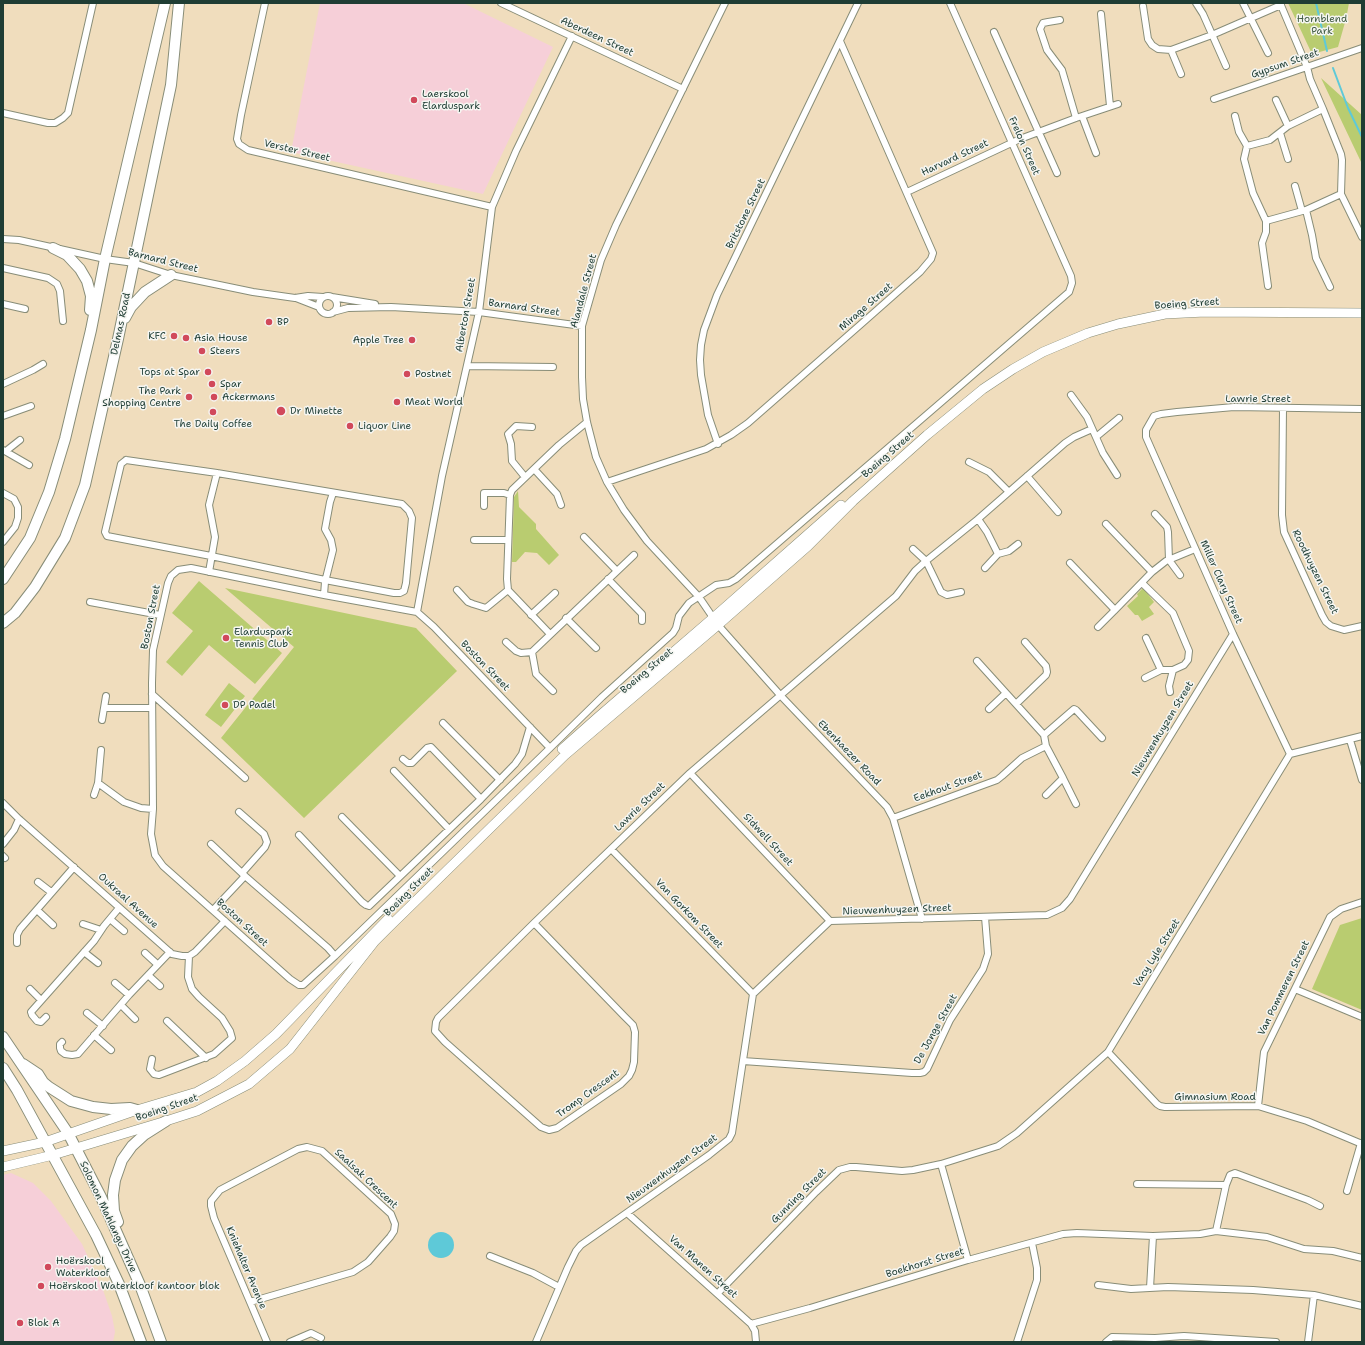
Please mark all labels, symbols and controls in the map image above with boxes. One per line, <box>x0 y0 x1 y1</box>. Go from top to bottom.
park label: Hornblend Park <box>1297 13 1347 36</box>
street label: Aberdeen Street <box>559 15 635 59</box>
street label: Gypsum Street <box>1250 47 1320 81</box>
place label: Laerskool Elarduspark <box>422 88 480 112</box>
marker: Laerskool Elarduspark <box>409 95 419 105</box>
street label: Frelon Street <box>1006 115 1042 177</box>
street label: Harvard Street <box>920 137 990 179</box>
street label: Verster Street <box>263 138 331 164</box>
street label: Britstone Street <box>724 177 768 251</box>
street label: Barnard Street <box>127 246 199 276</box>
street label: Alandale Street <box>568 253 600 329</box>
street label: Alberton Street <box>454 277 478 353</box>
street label: Mirage Street <box>837 281 895 333</box>
street label: Delmas Road <box>109 292 133 356</box>
street label: Boeing Street <box>1154 296 1220 312</box>
street label: Barnard Street <box>488 297 560 319</box>
place label: BP <box>277 316 289 328</box>
marker: BP <box>264 317 274 327</box>
place label: KFC <box>148 330 166 342</box>
marker: KFC <box>169 331 179 341</box>
place label: Asia House <box>194 332 248 344</box>
marker: Asia House <box>181 333 191 343</box>
place label: Apple Tree <box>353 334 404 346</box>
marker: Apple Tree <box>407 335 417 345</box>
place label: Steers <box>210 345 240 357</box>
marker: Steers <box>197 346 207 356</box>
place label: Tops at Spar <box>139 366 200 378</box>
marker: Tops at Spar <box>203 367 213 377</box>
place label: Postnet <box>415 368 451 380</box>
marker: Postnet <box>402 369 412 379</box>
place label: Spar <box>220 378 242 390</box>
marker: Spar <box>207 379 217 389</box>
place label: The Park Shopping Centre <box>102 385 181 408</box>
place label: Ackermans <box>222 391 275 403</box>
marker: The Park Shopping Centre <box>184 392 194 402</box>
marker: Ackermans <box>209 392 219 402</box>
street label: Lawrie Street <box>1225 393 1291 405</box>
place label: Meat World <box>405 396 463 408</box>
marker: Meat World <box>392 397 402 407</box>
marker: Dr Minette <box>275 405 287 417</box>
place label: Dr Minette <box>290 405 342 417</box>
marker: The Daily Coffee <box>208 407 218 417</box>
place label: The Daily Coffee <box>174 418 252 430</box>
place label: Liquor Line <box>358 420 411 432</box>
marker: Liquor Line <box>345 421 355 431</box>
street label: Boeing Street <box>860 429 916 481</box>
street label: Roodhuyzen Street <box>1289 528 1341 616</box>
street label: Miller Clary Street <box>1197 538 1245 626</box>
street label: Boston Street <box>139 584 163 650</box>
place label: Elarduspark Tennis Club <box>234 626 292 650</box>
marker: Elarduspark Tennis Club <box>221 633 231 643</box>
street label: Boston Street <box>458 638 512 694</box>
street label: Boeing Street <box>618 645 676 697</box>
street label: Nieuwenhuyzen Street <box>1130 679 1196 779</box>
place label: DP Padel <box>233 699 275 711</box>
marker: DP Padel <box>220 700 230 710</box>
street label: Ebenhaezer Road <box>815 718 883 788</box>
street label: Eekhout Street <box>912 769 984 805</box>
street label: Lawrie Street <box>612 780 668 834</box>
street label: Sidwell Street <box>741 811 795 869</box>
street label: Boeing Street <box>382 865 436 919</box>
street label: Oukraal Avenue <box>96 871 160 931</box>
street label: Van Gorkom Street <box>653 877 725 951</box>
street label: Boston Street <box>214 897 270 949</box>
street label: Nieuwenhuyzen Street <box>842 902 952 918</box>
street label: Vacy Lyle Street <box>1131 917 1183 989</box>
street label: Van Pommeren Street <box>1256 938 1312 1038</box>
street label: De Jonge Street <box>912 992 960 1066</box>
street label: Tromp Crescent <box>554 1067 622 1121</box>
street label: Gimnasium Road <box>1174 1091 1256 1103</box>
street label: Boeing Street <box>134 1092 200 1124</box>
street label: Nieuwenhuyzen Street <box>624 1132 720 1206</box>
street label: Saalsak Crescent <box>332 1147 400 1211</box>
street label: Solomon Mahlangu Drive <box>77 1159 139 1275</box>
street label: Gunning Street <box>769 1166 829 1226</box>
street label: Kniehalter Avenue <box>223 1225 269 1311</box>
street label: Van Manen Street <box>666 1233 740 1301</box>
street label: Boekhorst Street <box>884 1245 966 1281</box>
place label: Hoërskool Waterkloof <box>56 1255 109 1278</box>
marker: Hoërskool Waterkloof <box>43 1262 53 1272</box>
place label: Hoërskool Waterkloof kantoor blok <box>49 1280 220 1292</box>
marker: Hoërskool Waterkloof kantoor blok <box>36 1281 46 1291</box>
place label: Blok A <box>28 1317 59 1329</box>
marker: Blok A <box>15 1318 25 1328</box>

